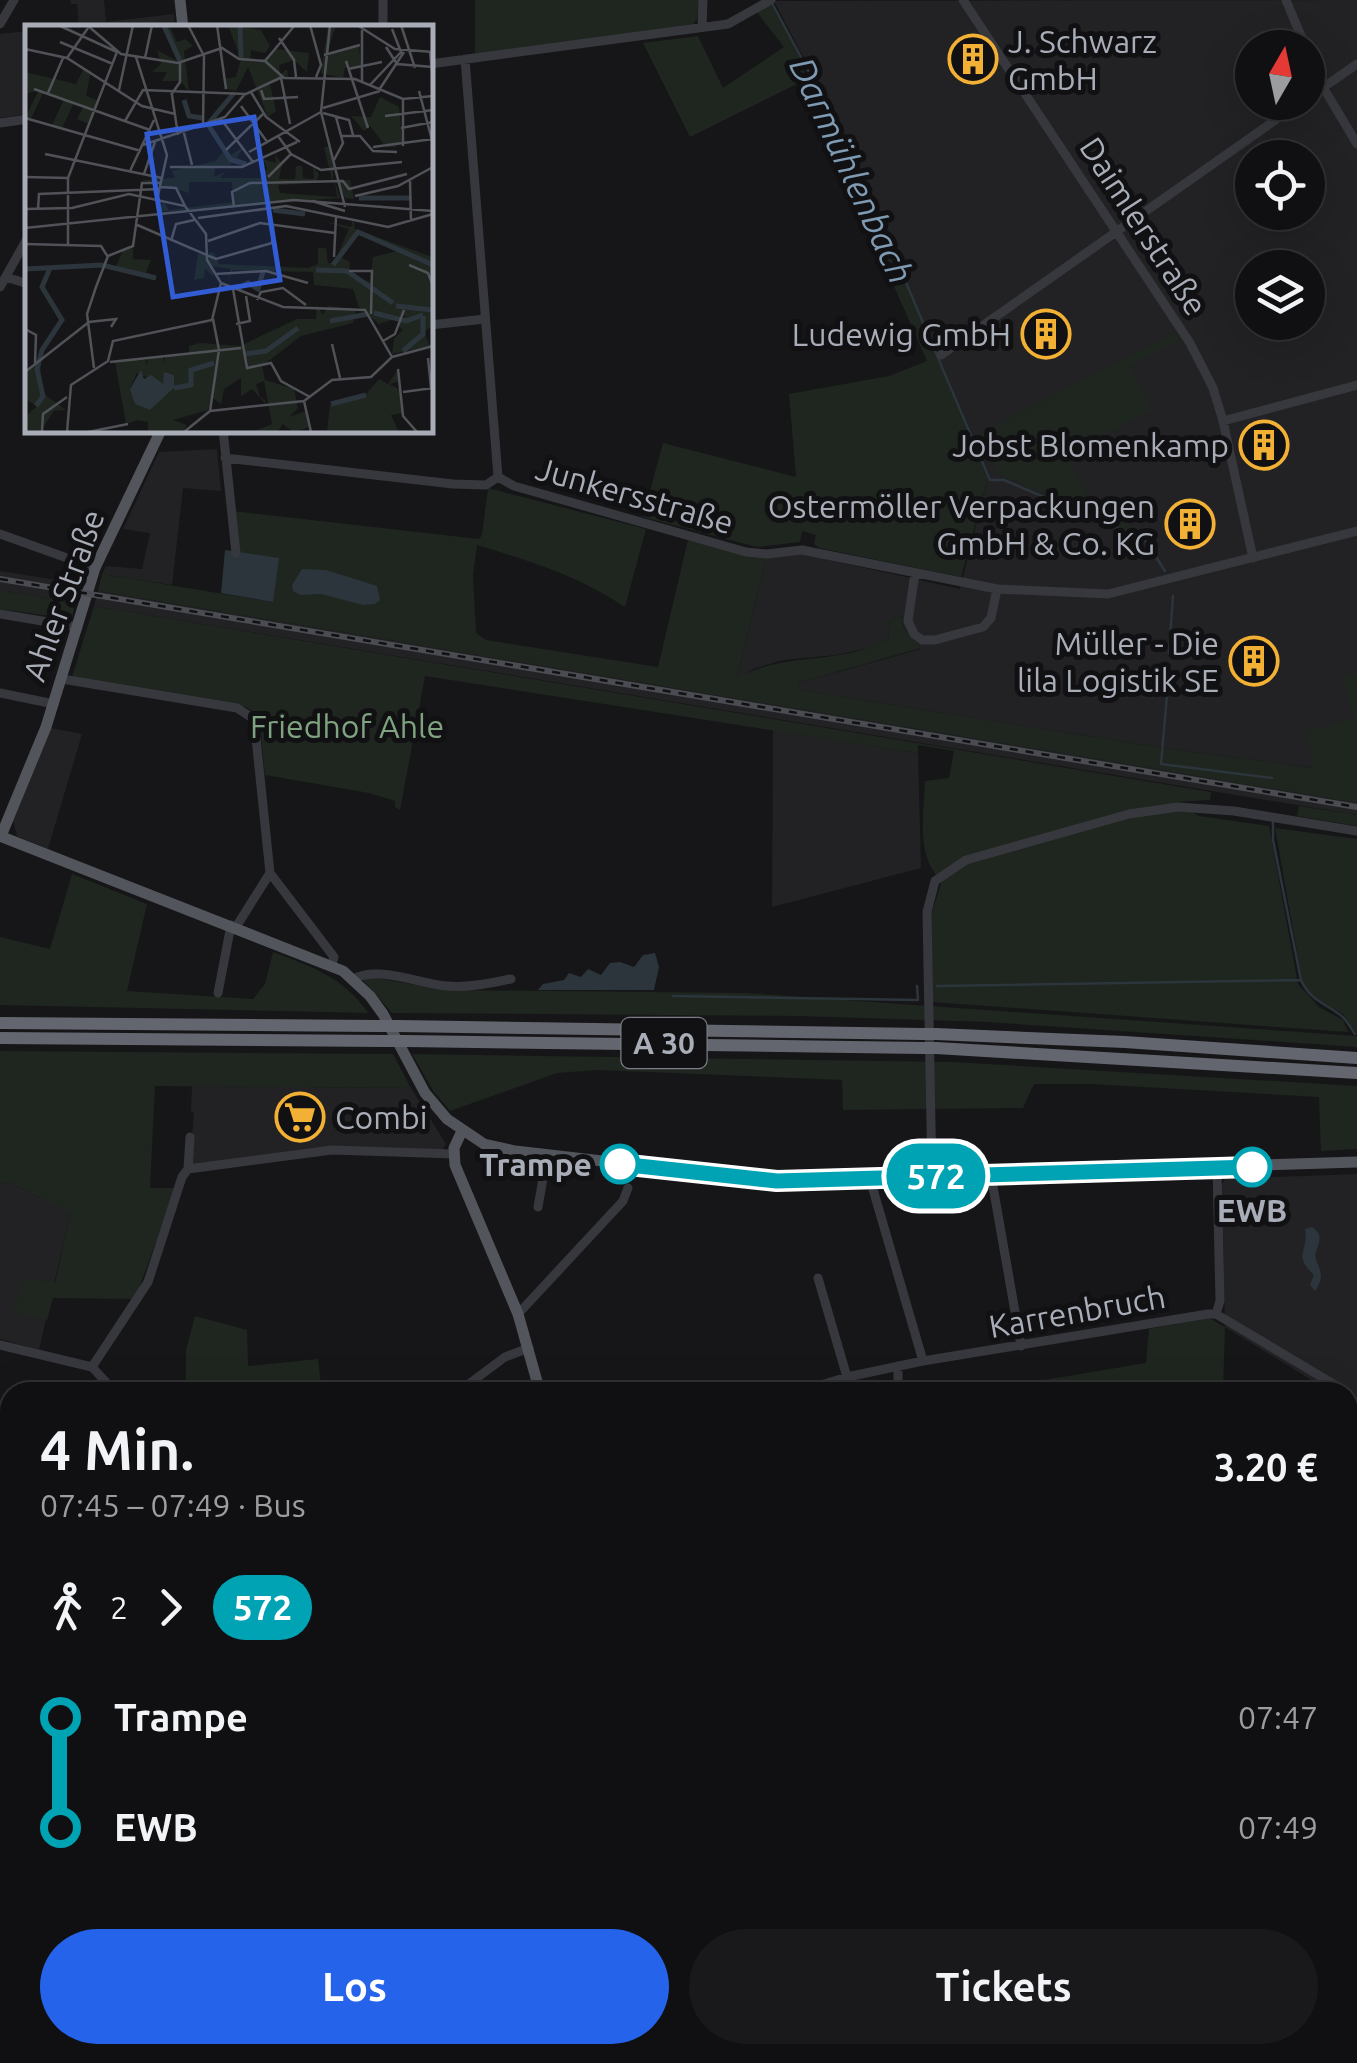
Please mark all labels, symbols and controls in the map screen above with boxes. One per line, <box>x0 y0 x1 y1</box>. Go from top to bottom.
place label: J. Schwarz GmbH <box>1008 23 1157 96</box>
inset map <box>25 25 432 432</box>
north arrow <box>1235 30 1325 120</box>
map controls <box>1235 30 1325 340</box>
building icon: J. Schwarz GmbH <box>947 33 999 85</box>
water label: Darmühlenbach <box>782 51 922 289</box>
street label: Daimlerstraße <box>1073 130 1215 322</box>
button: locate <box>1235 140 1325 230</box>
button: layers <box>1235 250 1325 340</box>
building icon: Ludewig GmbH <box>1020 308 1072 360</box>
place label: Ludewig GmbH <box>792 316 1011 352</box>
building icon: Jobst Blomenkamp <box>1238 419 1290 471</box>
place label: Jobst Blomenkamp <box>952 427 1229 463</box>
street label: Junkersstraße <box>532 450 738 540</box>
place label: Ostermöller Verpackungen GmbH & Co. KG <box>768 488 1155 561</box>
building icon: Ostermöller Verpackungen GmbH & Co. KG <box>1164 498 1216 550</box>
street label: Ahler Straße <box>15 505 111 685</box>
place label: Müller - Die lila Logistik SE <box>1017 625 1219 698</box>
building icon: Müller - Die lila Logistik SE <box>1228 635 1280 687</box>
park label: Friedhof Ahle <box>250 708 444 744</box>
road number: A 30 <box>622 1018 706 1068</box>
supermarket icon: Combi <box>274 1091 326 1143</box>
place label: Combi <box>335 1099 427 1135</box>
line badge: 572 <box>878 1144 994 1208</box>
marker: Trampe <box>601 1145 639 1183</box>
place label: Trampe <box>479 1146 592 1182</box>
marker: EWB <box>1233 1148 1271 1186</box>
text: 572 <box>906 1156 966 1196</box>
place label: EWB <box>1217 1192 1287 1228</box>
street label: Karrenbruch <box>986 1278 1168 1344</box>
text: 4 Min. <box>40 1419 194 1480</box>
text: 3.20 € <box>1214 1446 1318 1488</box>
text: 07:45 – 07:49 · Bus <box>40 1487 306 1523</box>
icon: walk <box>40 1580 95 1635</box>
icon: forward <box>143 1580 198 1635</box>
text: 572 <box>233 1587 292 1627</box>
text: 2 <box>110 1589 128 1625</box>
text: Trampe <box>114 1696 248 1738</box>
text: 07:47 <box>1238 1699 1318 1735</box>
text: EWB <box>114 1806 198 1848</box>
text: 07:49 <box>1238 1809 1318 1845</box>
button: Los <box>40 1929 669 2044</box>
button: Tickets <box>689 1929 1318 2044</box>

